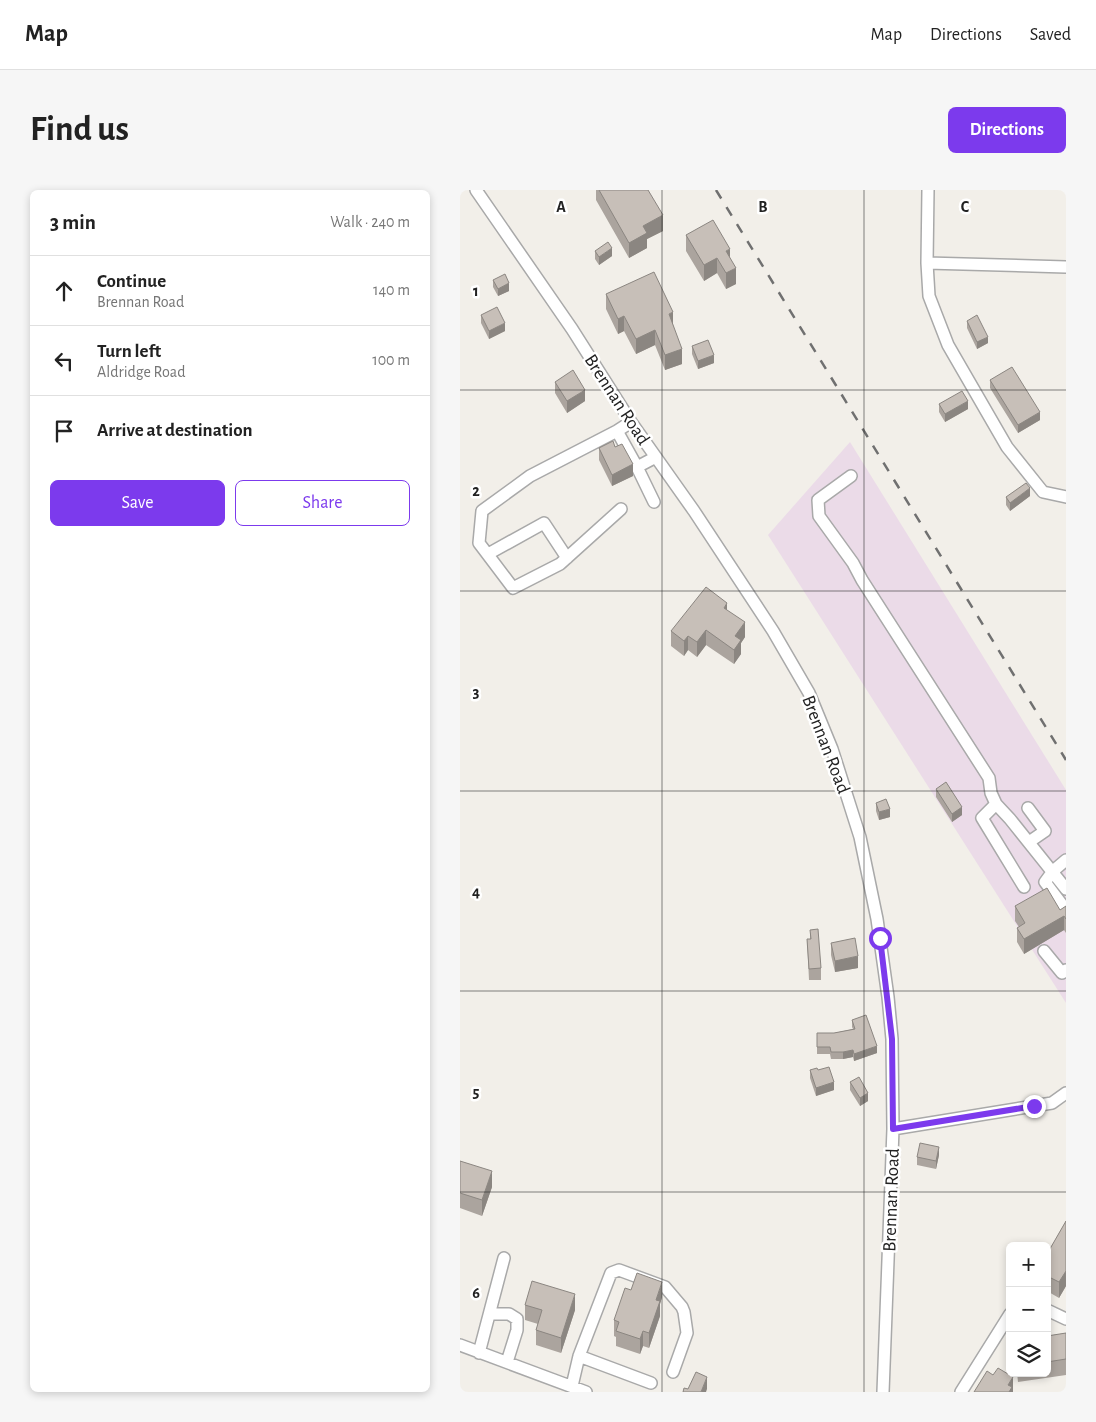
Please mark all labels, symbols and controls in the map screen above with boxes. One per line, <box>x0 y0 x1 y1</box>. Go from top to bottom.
text: Map <box>25 22 68 46</box>
text: Map <box>871 26 902 44</box>
text: Directions <box>930 26 1002 44</box>
text: Saved <box>1030 26 1071 44</box>
button: Directions <box>948 107 1066 153</box>
text: Find us <box>30 112 129 147</box>
text: A <box>556 199 566 215</box>
text: B <box>758 199 768 215</box>
text: C <box>961 199 970 215</box>
text: 3 min <box>50 212 96 233</box>
text: Walk · 240 m <box>330 214 410 230</box>
text: Continue <box>97 272 166 291</box>
icon: ahead <box>50 277 78 305</box>
text: 140 m <box>373 282 410 298</box>
text: 1 <box>473 283 479 299</box>
text: Brennan Road <box>97 294 184 310</box>
text: Turn left <box>97 342 161 361</box>
icon: left <box>50 347 78 375</box>
street label: Brennan Road <box>581 351 653 449</box>
text: 100 m <box>372 352 410 368</box>
text: Aldridge Road <box>97 364 185 380</box>
icon: arrive <box>50 417 78 445</box>
text: Arrive at destination <box>97 421 253 440</box>
button: Save <box>50 480 225 526</box>
button: Share <box>235 480 410 526</box>
text: 2 <box>472 483 480 499</box>
text: 3 <box>473 684 480 700</box>
street label: Brennan Road <box>798 693 853 796</box>
text: 4 <box>472 884 480 900</box>
route start <box>869 927 892 950</box>
text: 5 <box>473 1084 480 1100</box>
route end <box>1023 1095 1046 1118</box>
street label: Brennan Road <box>880 1148 903 1252</box>
map controls <box>1006 1242 1051 1377</box>
button: + <box>1006 1242 1051 1287</box>
text: 6 <box>472 1285 480 1301</box>
button: − <box>1006 1287 1051 1332</box>
button: layers <box>1006 1332 1051 1377</box>

